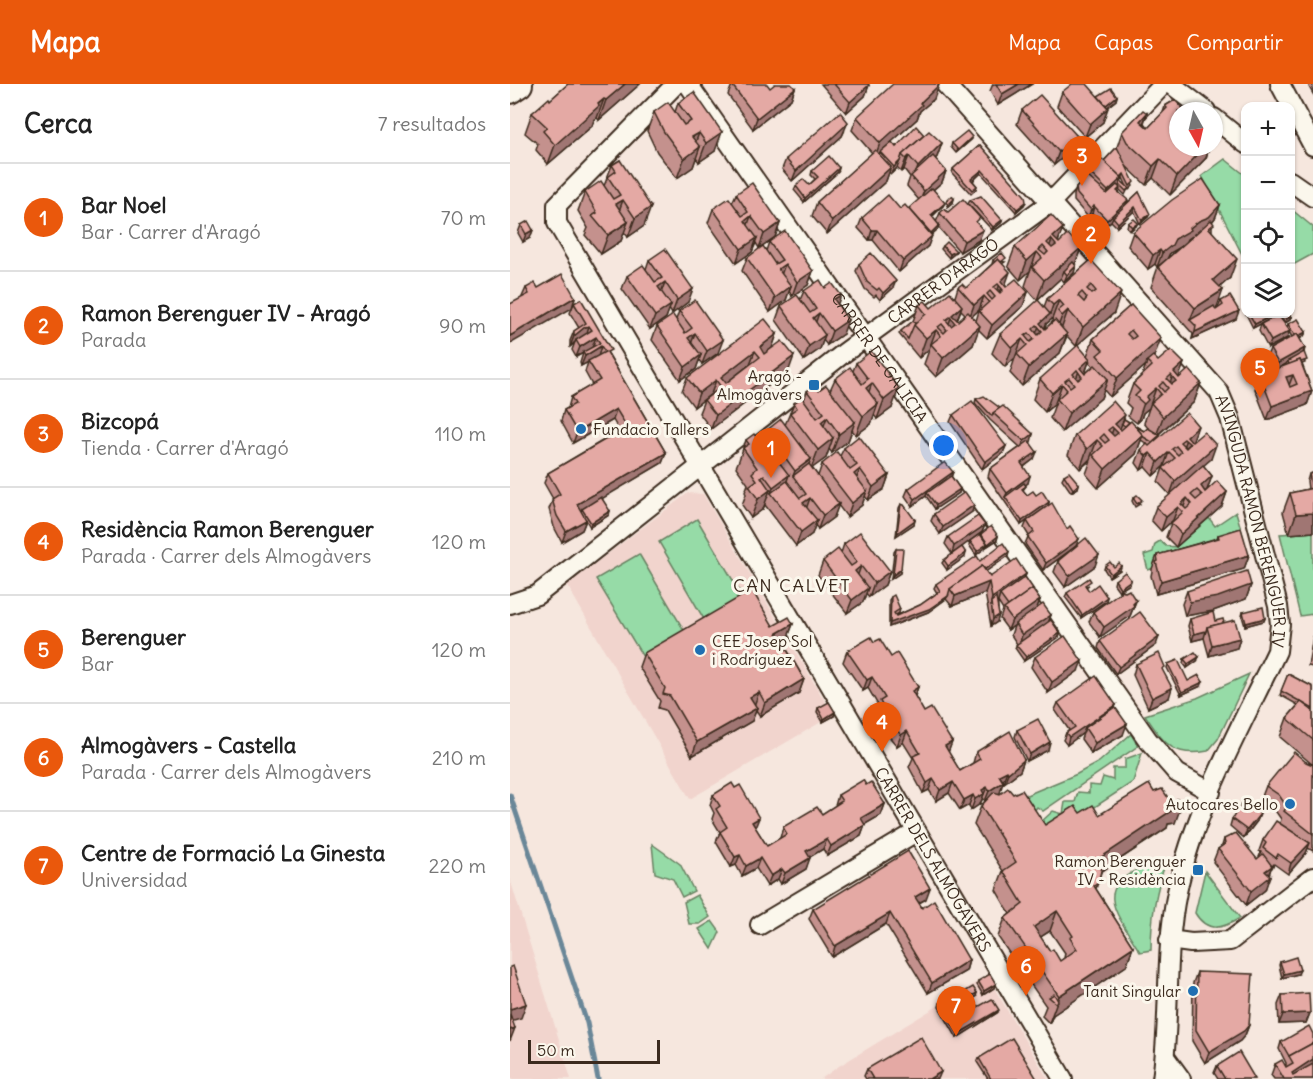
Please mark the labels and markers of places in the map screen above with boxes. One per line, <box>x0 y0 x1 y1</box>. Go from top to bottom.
pin: 3 <box>1062 136 1102 186</box>
pin: 2 <box>1072 214 1110 264</box>
pin: 5 <box>1240 348 1280 398</box>
place label: Aragó - Almogàvers <box>717 366 802 404</box>
marker: Aragó - Almogàvers <box>807 378 821 392</box>
place label: Fundacio Tallers <box>593 419 709 439</box>
marker: Fundacio Tallers <box>574 422 588 436</box>
pin: 1 <box>752 428 790 478</box>
place label: CEE Josep Sol i Rodríguez <box>712 631 812 669</box>
marker: CEE Josep Sol i Rodríguez <box>693 643 707 657</box>
pin: 4 <box>862 702 902 752</box>
place label: Autocares Bello <box>1166 794 1278 814</box>
marker: Autocares Bello <box>1283 797 1297 811</box>
place label: Ramon Berenguer IV - Residència <box>1054 851 1186 889</box>
marker: Ramon Berenguer IV - Residència <box>1191 863 1205 877</box>
pin: 6 <box>1006 946 1046 996</box>
place label: Tanit Singular <box>1083 981 1181 1001</box>
marker: Tanit Singular <box>1186 984 1200 998</box>
pin: 7 <box>936 986 976 1036</box>

